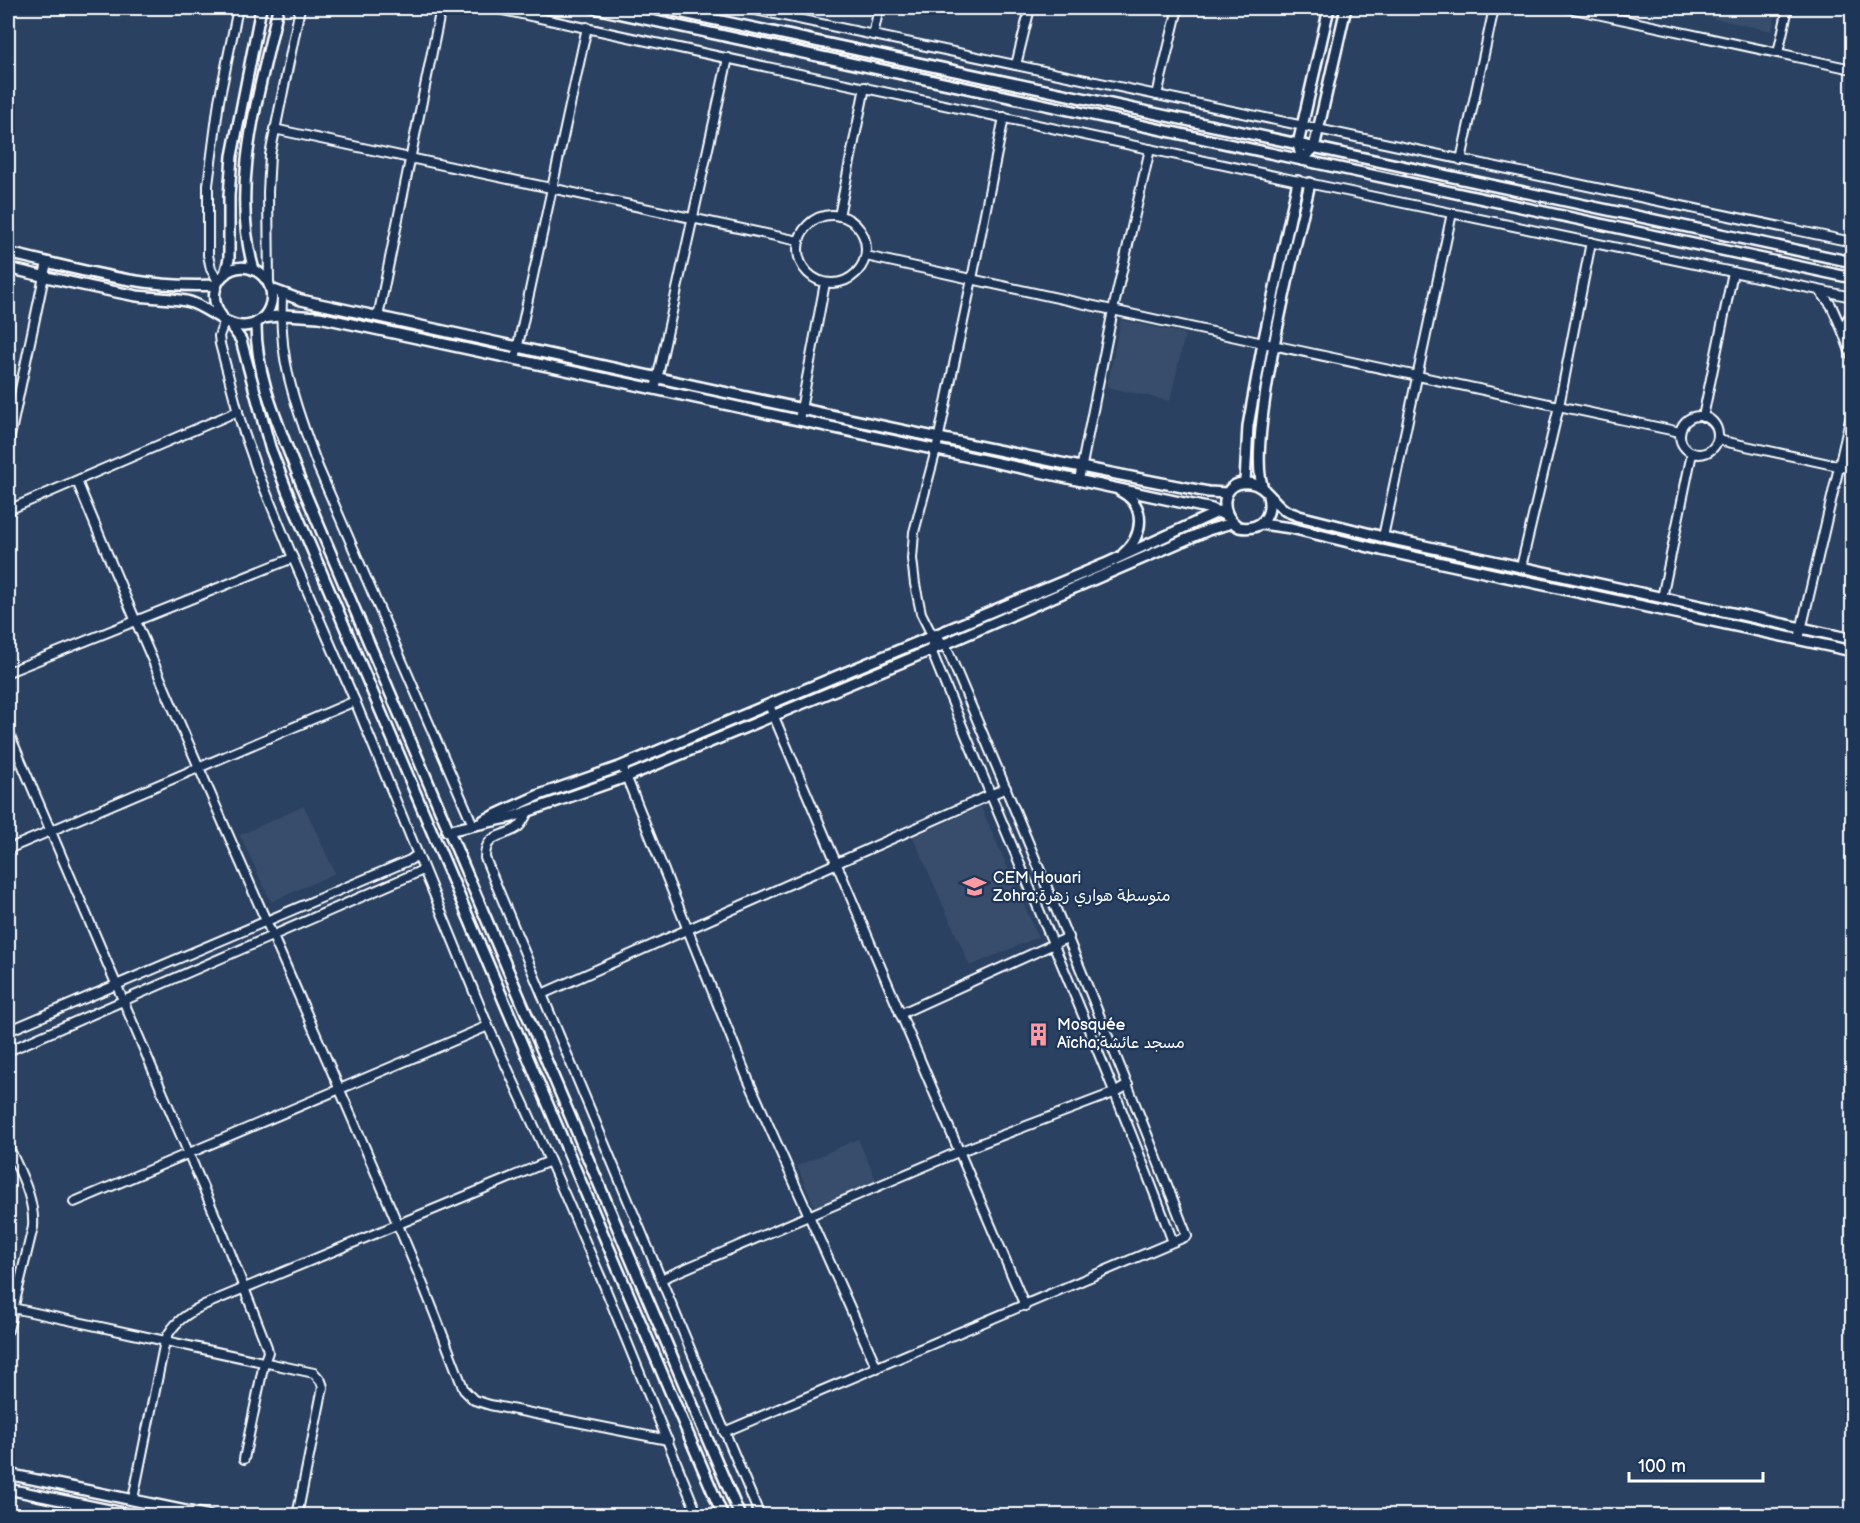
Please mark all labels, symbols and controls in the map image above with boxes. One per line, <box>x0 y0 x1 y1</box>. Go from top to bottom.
place label: CEM Houari Zohra;متوسطة هواري زهرة <box>992 869 1170 907</box>
school or university icon: CEM Houari Zohra;متوسطة هواري زهرة <box>962 874 988 900</box>
place label: Mosquée Aïcha;مسجد عائشة <box>1057 1016 1185 1053</box>
building icon: Mosquée Aïcha;مسجد عائشة <box>1026 1021 1052 1047</box>
scale bar <box>1629 1445 1762 1483</box>
text: 100 m <box>1638 1456 1686 1477</box>

